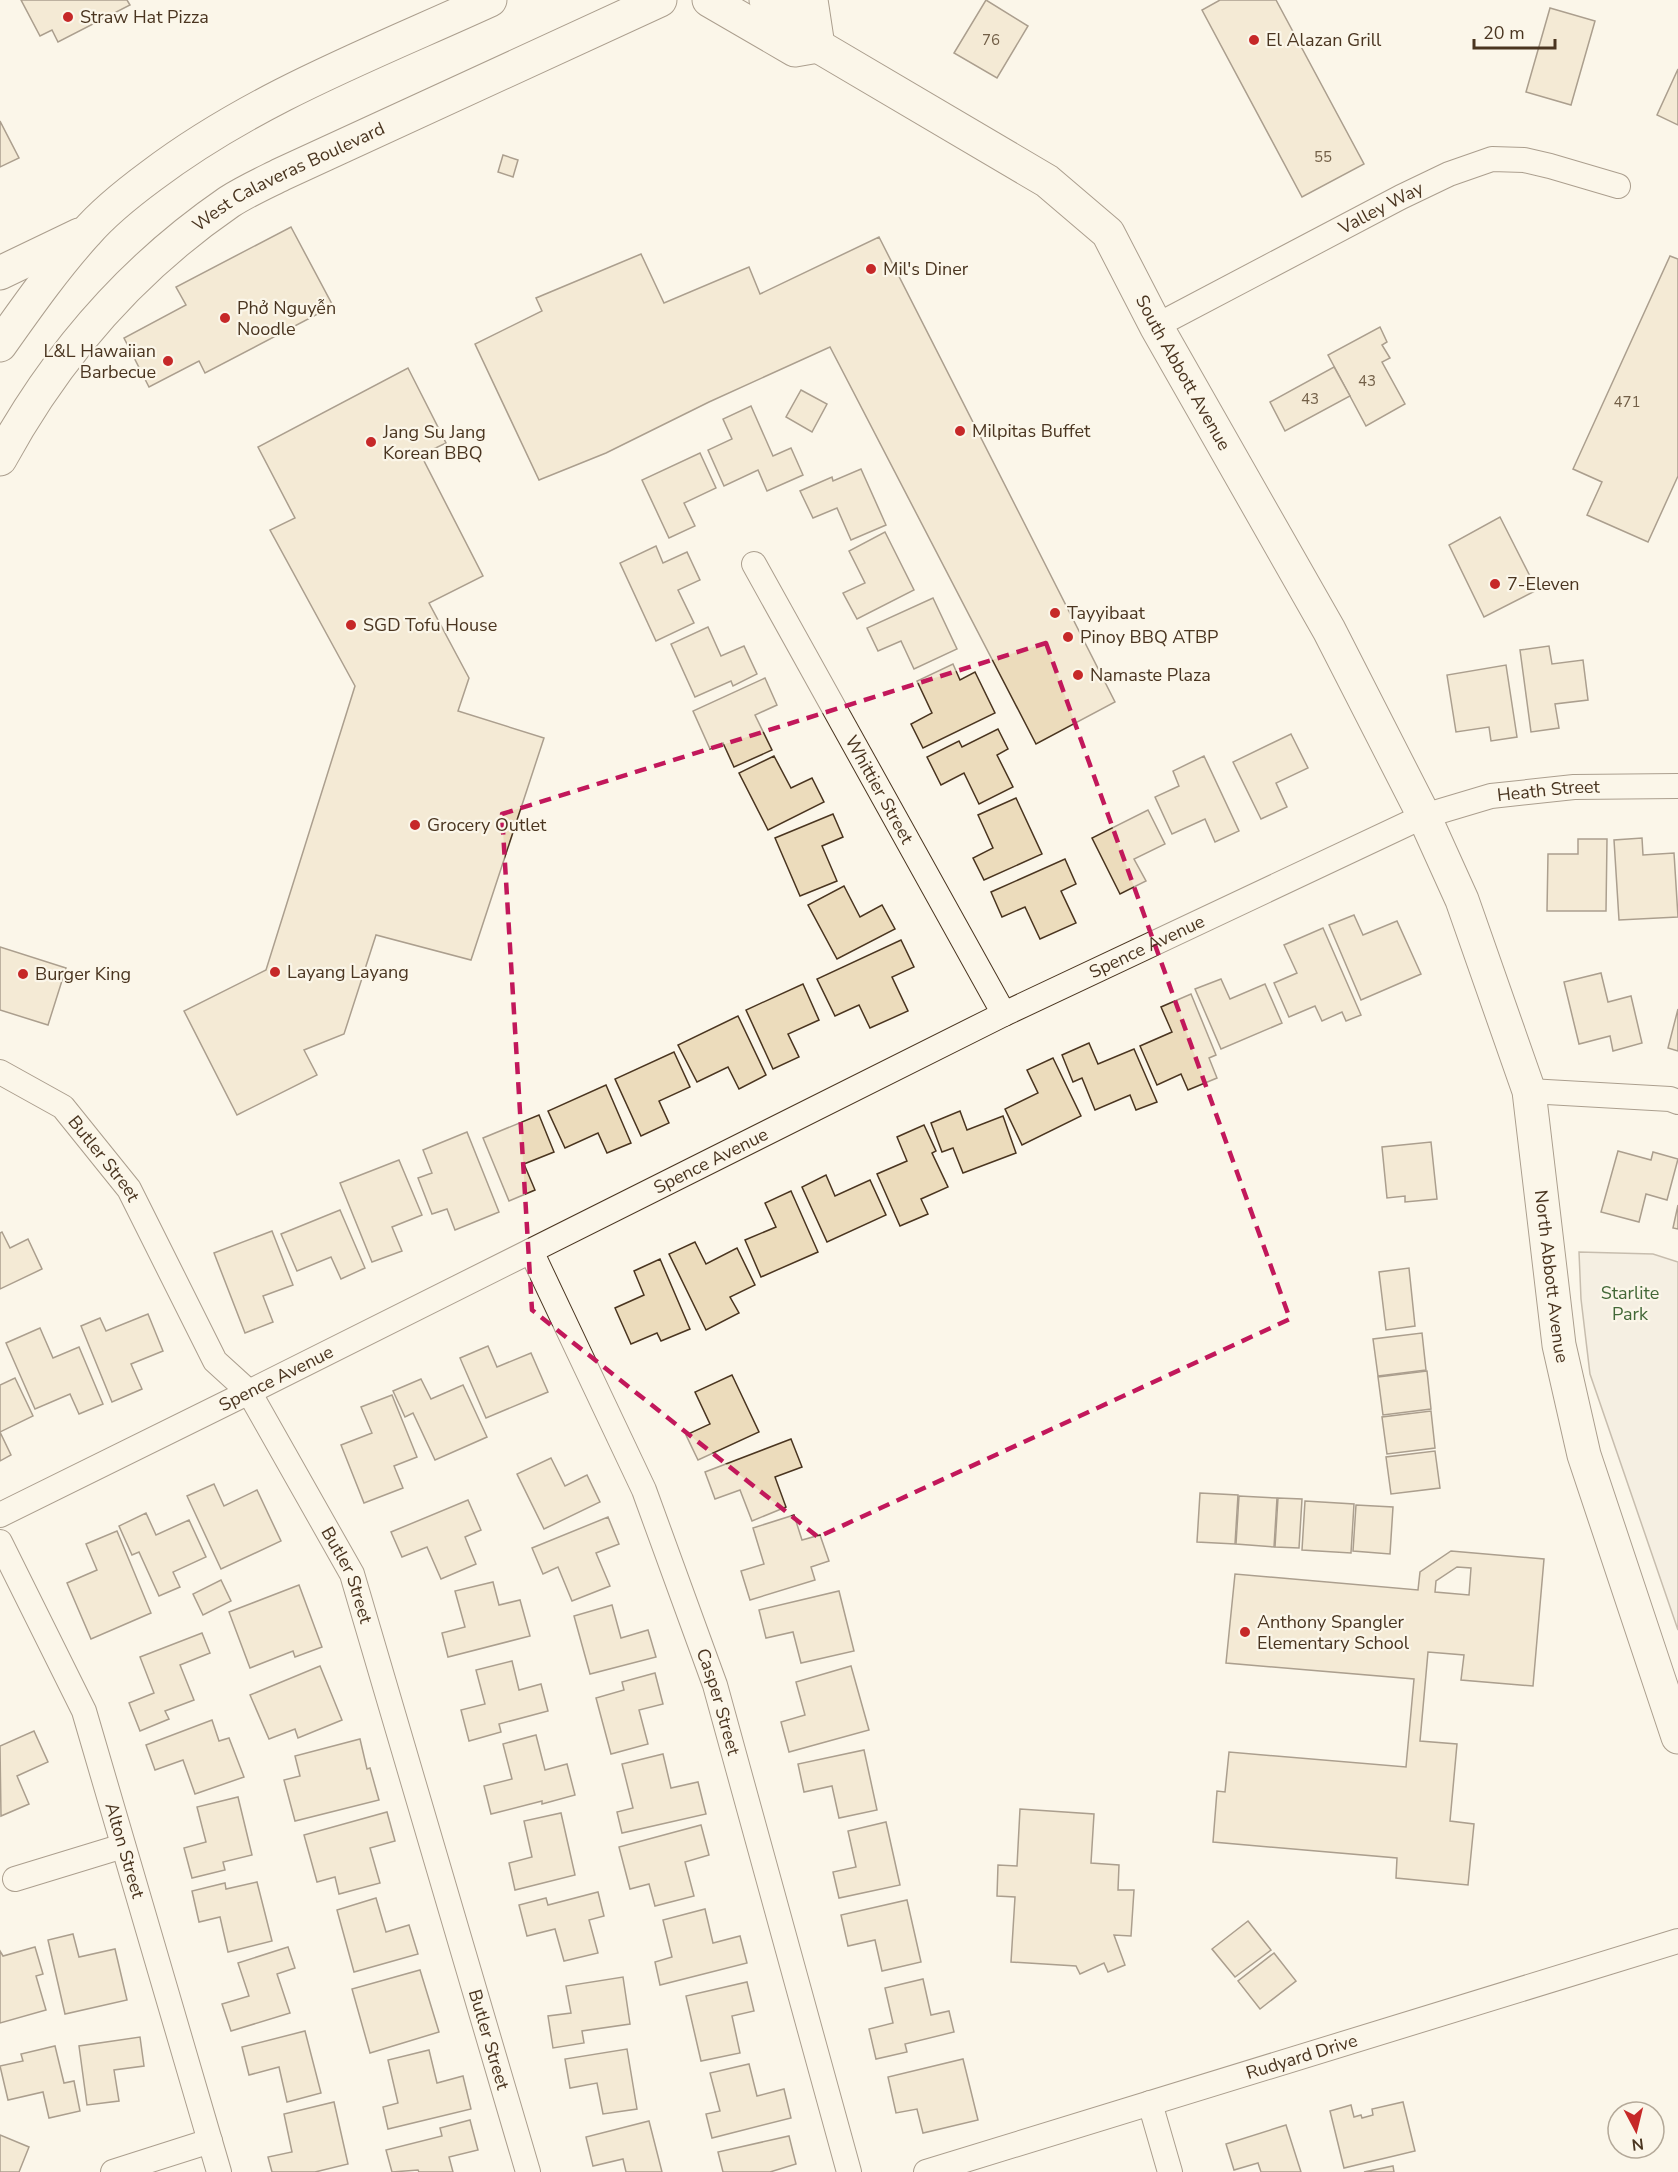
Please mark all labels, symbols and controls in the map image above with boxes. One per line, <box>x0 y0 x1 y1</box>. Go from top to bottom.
place label: Straw Hat Pizza <box>80 5 209 29</box>
marker: Straw Hat Pizza <box>61 10 75 24</box>
scale bar <box>1474 12 1555 50</box>
text: 20 m <box>1483 21 1525 45</box>
place label: El Alazan Grill <box>1266 28 1382 52</box>
house number: 76 <box>982 30 1000 50</box>
marker: El Alazan Grill <box>1247 33 1261 47</box>
street label: West Calaveras Boulevard <box>187 116 389 237</box>
house number: 55 <box>1314 147 1332 167</box>
street label: Valley Way <box>1333 176 1428 240</box>
place label: Mil's Diner <box>883 257 969 281</box>
marker: Mil's Diner <box>864 262 878 276</box>
street label: South Abbott Avenue <box>1130 291 1236 455</box>
place label: Phở Nguyễn Noodle <box>237 296 336 341</box>
marker: Phở Nguyễn Noodle <box>218 311 232 325</box>
place label: L&L Hawaiian Barbecue <box>44 339 156 384</box>
marker: L&L Hawaiian Barbecue <box>161 354 175 368</box>
house number: 43 <box>1358 371 1376 391</box>
house number: 43 <box>1301 389 1319 409</box>
house number: 471 <box>1613 392 1641 412</box>
place label: Milpitas Buffet <box>972 419 1091 443</box>
place label: Jang Su Jang Korean BBQ <box>382 420 486 465</box>
marker: Milpitas Buffet <box>953 424 967 438</box>
marker: Jang Su Jang Korean BBQ <box>364 435 378 449</box>
place label: 7-Eleven <box>1507 572 1580 596</box>
marker: 7-Eleven <box>1488 577 1502 591</box>
place label: Tayyibaat <box>1067 601 1146 625</box>
marker: Tayyibaat <box>1048 606 1062 620</box>
place label: SGD Tofu House <box>363 613 497 637</box>
marker: SGD Tofu House <box>344 618 358 632</box>
place label: Pinoy BBQ ATBP <box>1080 625 1218 649</box>
marker: Pinoy BBQ ATBP <box>1061 630 1075 644</box>
place label: Namaste Plaza <box>1090 663 1211 687</box>
marker: Namaste Plaza <box>1071 668 1085 682</box>
street label: Whittier Street <box>840 731 919 849</box>
street label: Heath Street <box>1496 775 1601 807</box>
place label: Grocery Outlet <box>427 813 547 837</box>
marker: Grocery Outlet <box>408 818 422 832</box>
street label: Spence Avenue <box>1085 909 1209 984</box>
place label: Layang Layang <box>287 960 409 984</box>
place label: Burger King <box>35 962 131 986</box>
marker: Layang Layang <box>268 965 282 979</box>
marker: Burger King <box>16 967 30 981</box>
street label: Butler Street <box>62 1110 146 1206</box>
street label: Spence Avenue <box>649 1122 772 1200</box>
street label: North Abbott Avenue <box>1529 1189 1575 1365</box>
park label: Starlite Park <box>1601 1281 1659 1326</box>
street label: Spence Avenue <box>215 1340 337 1417</box>
street label: Butler Street <box>316 1522 378 1627</box>
place label: Anthony Spangler Elementary School <box>1257 1610 1410 1655</box>
marker: Anthony Spangler Elementary School <box>1238 1625 1252 1639</box>
street label: Casper Street <box>691 1645 746 1759</box>
street label: Alton Street <box>99 1800 150 1902</box>
street label: Butler Street <box>463 1986 515 2093</box>
street label: Rudyard Drive <box>1243 2028 1360 2085</box>
north arrow <box>1606 2100 1666 2160</box>
text: N <box>1630 2132 1645 2156</box>

